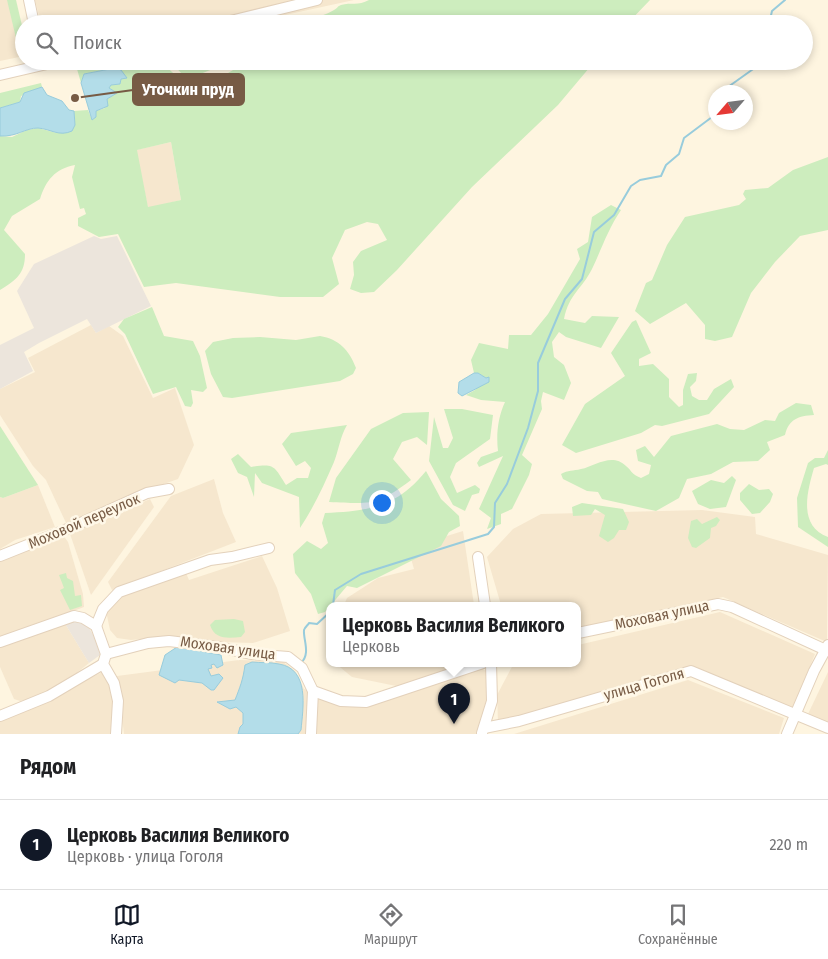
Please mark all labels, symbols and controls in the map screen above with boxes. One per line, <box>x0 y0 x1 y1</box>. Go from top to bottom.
search box <box>15 15 813 70</box>
icon: search <box>33 29 61 57</box>
text: Поиск <box>73 31 122 54</box>
callout: Уточкин пруд <box>133 74 244 105</box>
text: Уточкин пруд <box>141 80 234 99</box>
north arrow <box>708 85 753 130</box>
street label: Моховой переулок <box>25 489 143 553</box>
your location <box>369 490 395 516</box>
street label: Моховая улица <box>613 596 711 634</box>
popup <box>326 602 581 667</box>
text: Церковь Василия Великого <box>342 614 565 637</box>
street label: Моховая улица <box>179 632 277 664</box>
text: Церковь <box>342 637 400 656</box>
street label: улица Гоголя <box>602 664 686 704</box>
pin: 1 <box>438 683 470 724</box>
text: Рядом <box>20 754 76 780</box>
text: Церковь Василия Великого <box>67 824 289 847</box>
text: 1 <box>33 835 39 854</box>
text: 220 m <box>769 835 808 854</box>
text: Церковь · улица Гоголя <box>67 847 223 866</box>
tab: Карта <box>110 901 144 948</box>
tab: Маршрут <box>364 901 418 948</box>
tab: Сохранённые <box>638 901 718 948</box>

